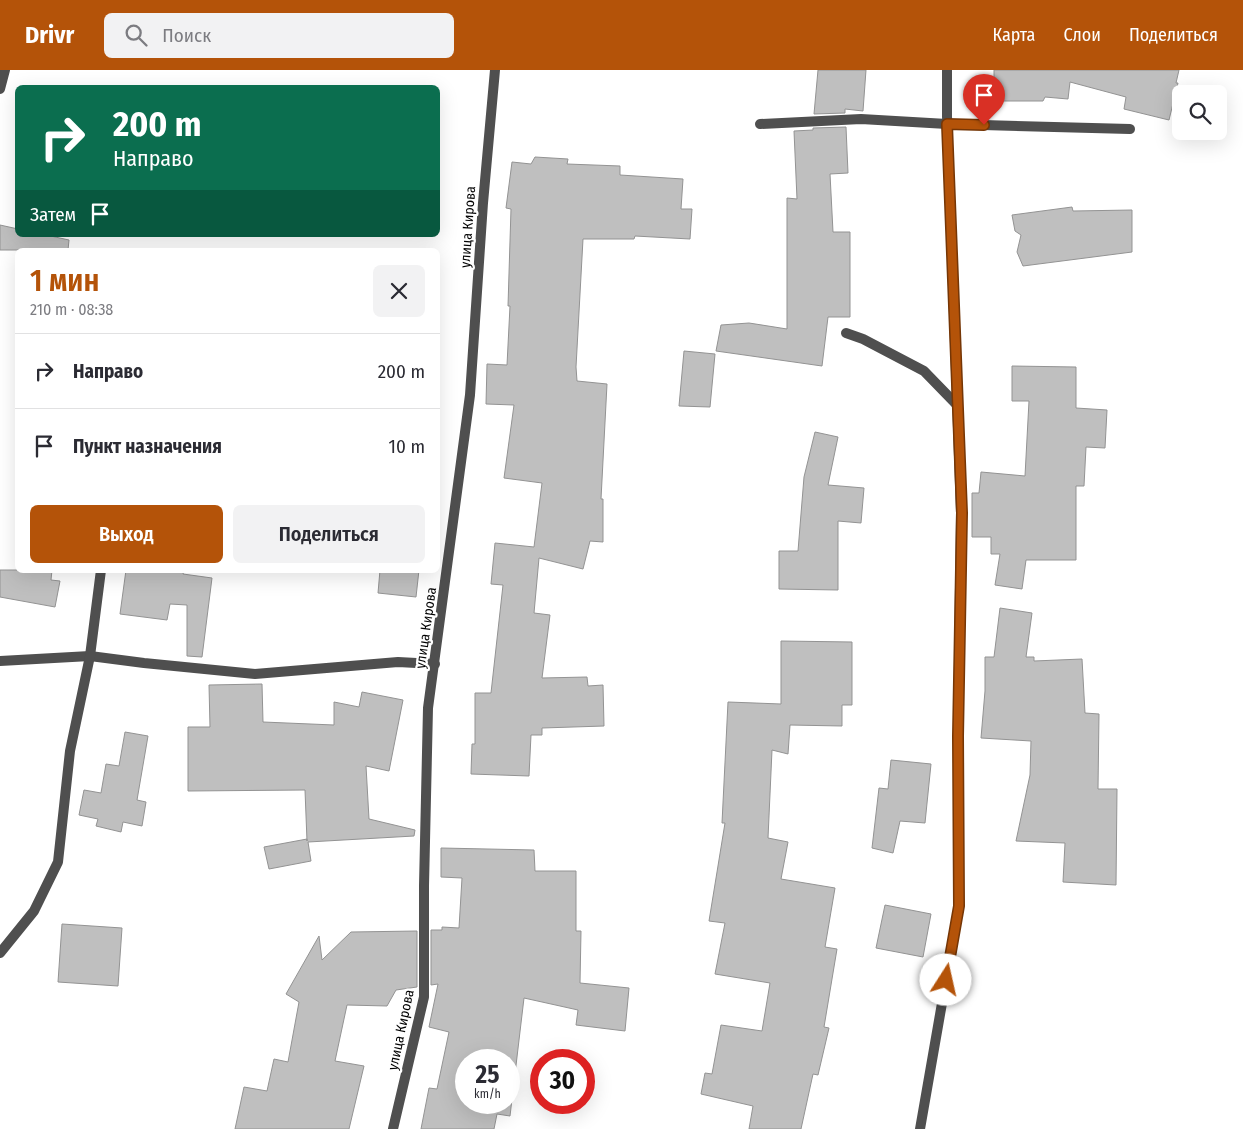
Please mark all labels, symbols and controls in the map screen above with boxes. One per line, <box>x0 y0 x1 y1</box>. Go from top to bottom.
search box <box>104 13 454 58</box>
text: Drivr <box>25 21 74 49</box>
icon: search <box>122 21 150 49</box>
text: Поиск <box>162 24 211 47</box>
text: Карта <box>992 24 1035 46</box>
text: Слои <box>1063 24 1101 46</box>
text: Поделиться <box>1129 24 1218 46</box>
pin <box>963 74 1005 125</box>
icon: arrive <box>970 81 998 109</box>
map controls <box>1172 85 1227 140</box>
button: search <box>1172 85 1227 140</box>
text: 200 m <box>113 103 201 145</box>
icon: right <box>30 105 95 170</box>
text: Направо <box>113 145 194 172</box>
street label: улица Кирова <box>457 185 479 268</box>
icon: arrive <box>86 200 114 228</box>
text: Затем <box>30 203 76 226</box>
text: 1 мин <box>30 263 99 299</box>
button: close <box>373 265 425 317</box>
text: 210 m · 08:38 <box>30 300 113 319</box>
icon: right <box>30 357 58 385</box>
text: Направо <box>73 360 143 383</box>
text: 200 m <box>378 360 425 383</box>
icon: arrive <box>30 432 58 460</box>
text: Пункт назначения <box>73 435 222 458</box>
text: 10 m <box>389 435 425 458</box>
button: Выход <box>30 505 223 563</box>
button: Поделиться <box>233 505 425 563</box>
street label: улица Кирова <box>412 586 440 670</box>
position arrow <box>919 953 971 1005</box>
street label: улица Кирова <box>384 988 418 1072</box>
speed limit sign: 30 <box>530 1049 595 1114</box>
text: 25 <box>476 1060 499 1090</box>
text: km/h <box>474 1087 501 1101</box>

